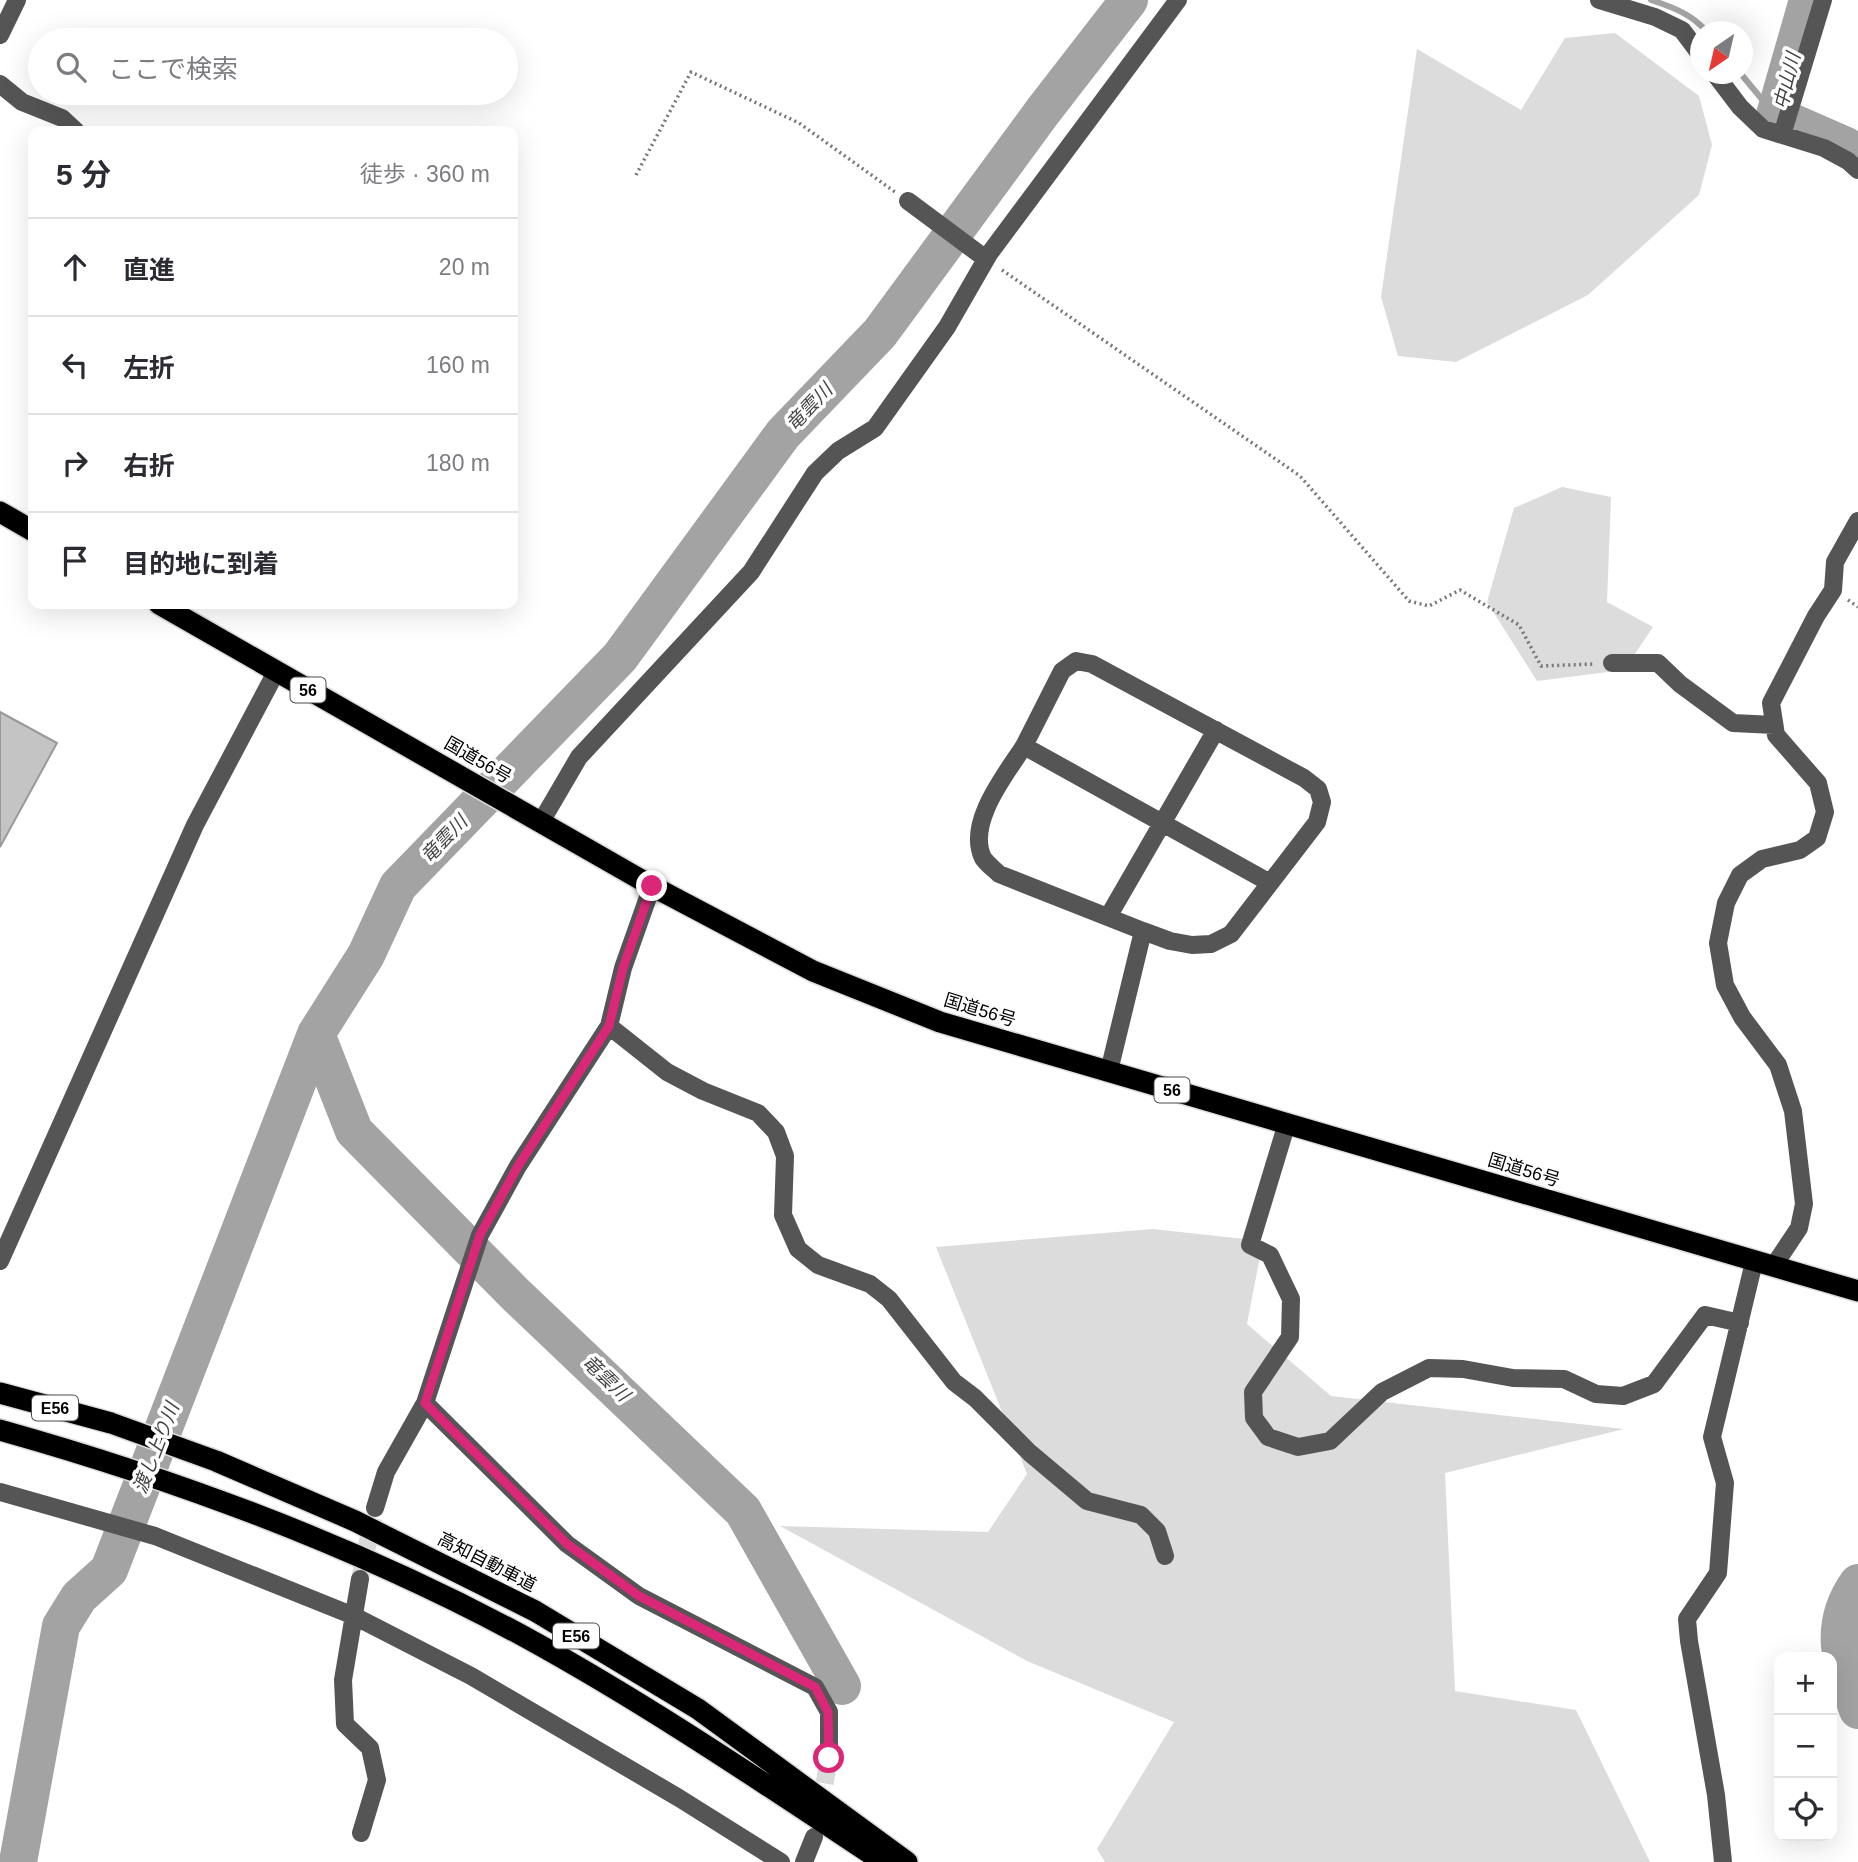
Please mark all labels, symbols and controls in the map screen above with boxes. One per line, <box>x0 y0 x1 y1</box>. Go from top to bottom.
north arrow <box>1690 21 1753 84</box>
search box <box>28 28 518 105</box>
icon: search <box>52 48 90 86</box>
water label: 中山川 <box>1770 49 1805 111</box>
text: ここで検索 <box>108 54 238 84</box>
text: 5 分 <box>56 158 111 191</box>
text: 徒歩 · 360 m <box>360 161 490 187</box>
icon: ahead <box>56 248 94 286</box>
text: 20 m <box>439 254 490 280</box>
text: 直進 <box>123 255 175 285</box>
icon: left <box>56 346 94 384</box>
text: 160 m <box>426 352 490 378</box>
text: 左折 <box>123 353 175 383</box>
water label: 竜雲川 <box>782 378 838 435</box>
icon: right <box>56 444 94 482</box>
text: 180 m <box>426 450 490 476</box>
text: 右折 <box>123 451 175 481</box>
icon: arrive <box>56 542 94 580</box>
text: 目的地に到着 <box>123 549 279 579</box>
road number: 56 <box>290 678 326 702</box>
street label: 国道56号 <box>441 733 515 787</box>
water label: 竜雲川 <box>417 810 473 867</box>
route end <box>636 870 667 901</box>
street label: 国道56号 <box>942 990 1018 1030</box>
road number: 56 <box>1154 1078 1190 1102</box>
street label: 国道56号 <box>1486 1150 1562 1190</box>
water label: 竜雲川 <box>578 1351 635 1407</box>
road number: E56 <box>32 1396 78 1420</box>
water label: 渡し上り川 <box>129 1398 184 1496</box>
street label: 高知自動車道 <box>434 1529 540 1595</box>
road number: E56 <box>553 1624 599 1648</box>
map controls <box>1774 1652 1837 1841</box>
button: + <box>1774 1652 1837 1715</box>
button: − <box>1774 1715 1837 1778</box>
route start <box>813 1742 844 1773</box>
button: locate <box>1774 1778 1837 1841</box>

